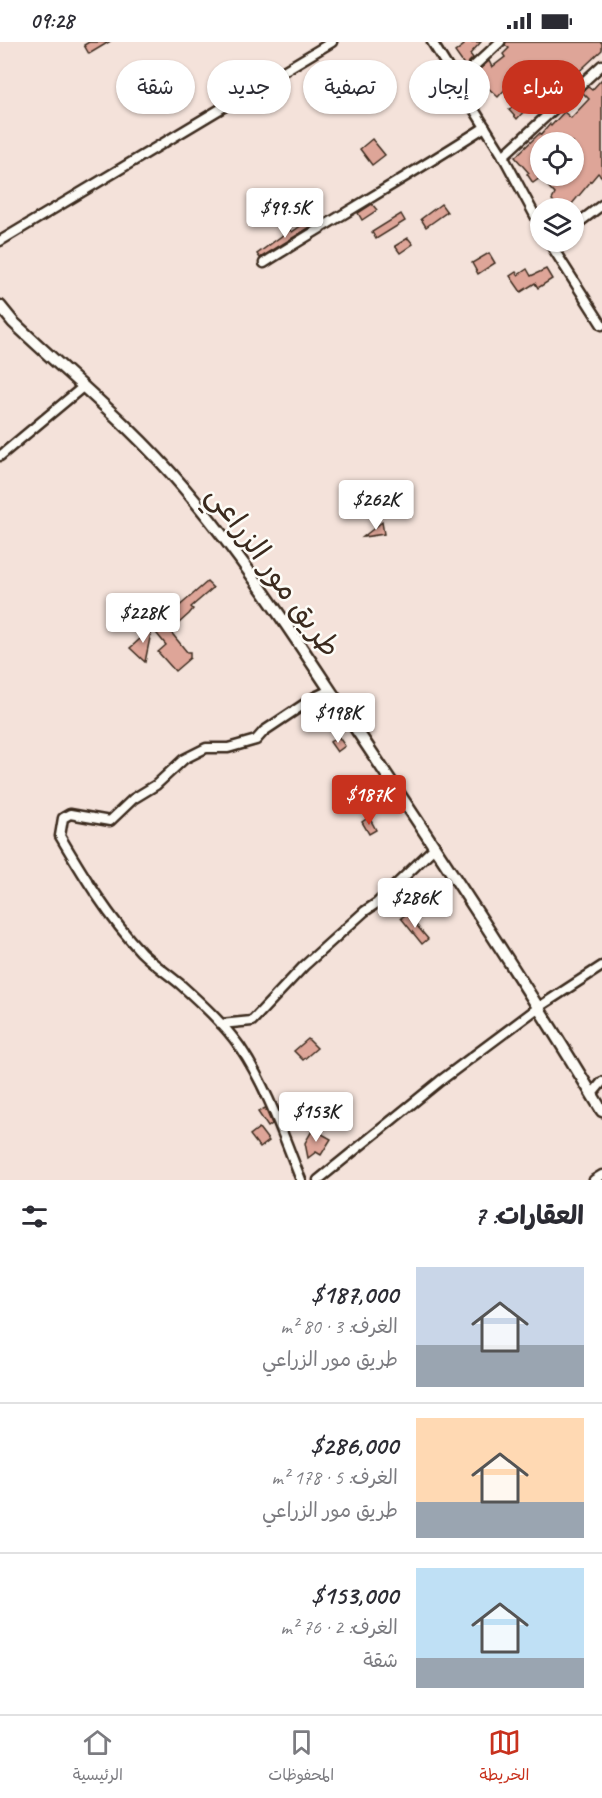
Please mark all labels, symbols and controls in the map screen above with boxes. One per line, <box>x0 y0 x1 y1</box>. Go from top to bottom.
text: 09:28 <box>30 7 74 35</box>
chip: شقة <box>116 60 195 114</box>
chip: جديد <box>207 60 291 114</box>
chip: تصفية <box>303 60 397 114</box>
chip: إيجار <box>409 60 490 114</box>
chip: شراء <box>502 60 585 114</box>
map controls <box>530 132 584 252</box>
button: locate <box>530 132 584 186</box>
pin: $99.5K <box>236 188 334 239</box>
text: $99.5K <box>260 195 310 220</box>
button: layers <box>530 198 584 252</box>
street label: طريق مور الزراعي <box>193 477 349 669</box>
pin: $262K <box>334 480 418 531</box>
text: $262K <box>353 487 399 512</box>
pin: $228K <box>101 593 185 644</box>
text: $228K <box>120 600 166 625</box>
pin: $198K <box>296 693 380 744</box>
text: $198K <box>315 700 361 725</box>
pin: $187K <box>327 775 411 826</box>
text: $187K <box>346 782 392 807</box>
pin: $286K <box>373 878 457 929</box>
text: $286K <box>392 885 438 910</box>
pin: $153K <box>274 1092 358 1143</box>
text: $153K <box>293 1099 339 1124</box>
text: العقارات: 7 <box>474 1199 584 1232</box>
icon: filters <box>18 1200 51 1233</box>
text: $187,000 <box>311 1278 398 1311</box>
icon: home <box>464 1291 536 1363</box>
text: الغرف: 3 · 80 m² <box>280 1314 398 1339</box>
text: طريق مور الزراعي <box>262 1347 398 1372</box>
text: $286,000 <box>310 1429 398 1462</box>
icon: home <box>464 1442 536 1514</box>
text: الغرف: 5 · 178 m² <box>271 1465 398 1490</box>
text: طريق مور الزراعي <box>262 1498 398 1523</box>
text: $153,000 <box>311 1579 398 1612</box>
icon: home <box>464 1592 536 1664</box>
text: الغرف: 2 · 76 m² <box>280 1615 398 1640</box>
text: شقة <box>363 1648 398 1673</box>
tab: الرئيسية <box>73 1726 123 1789</box>
tab: المحفوظات <box>268 1726 334 1789</box>
tab: الخريطة <box>479 1726 529 1789</box>

